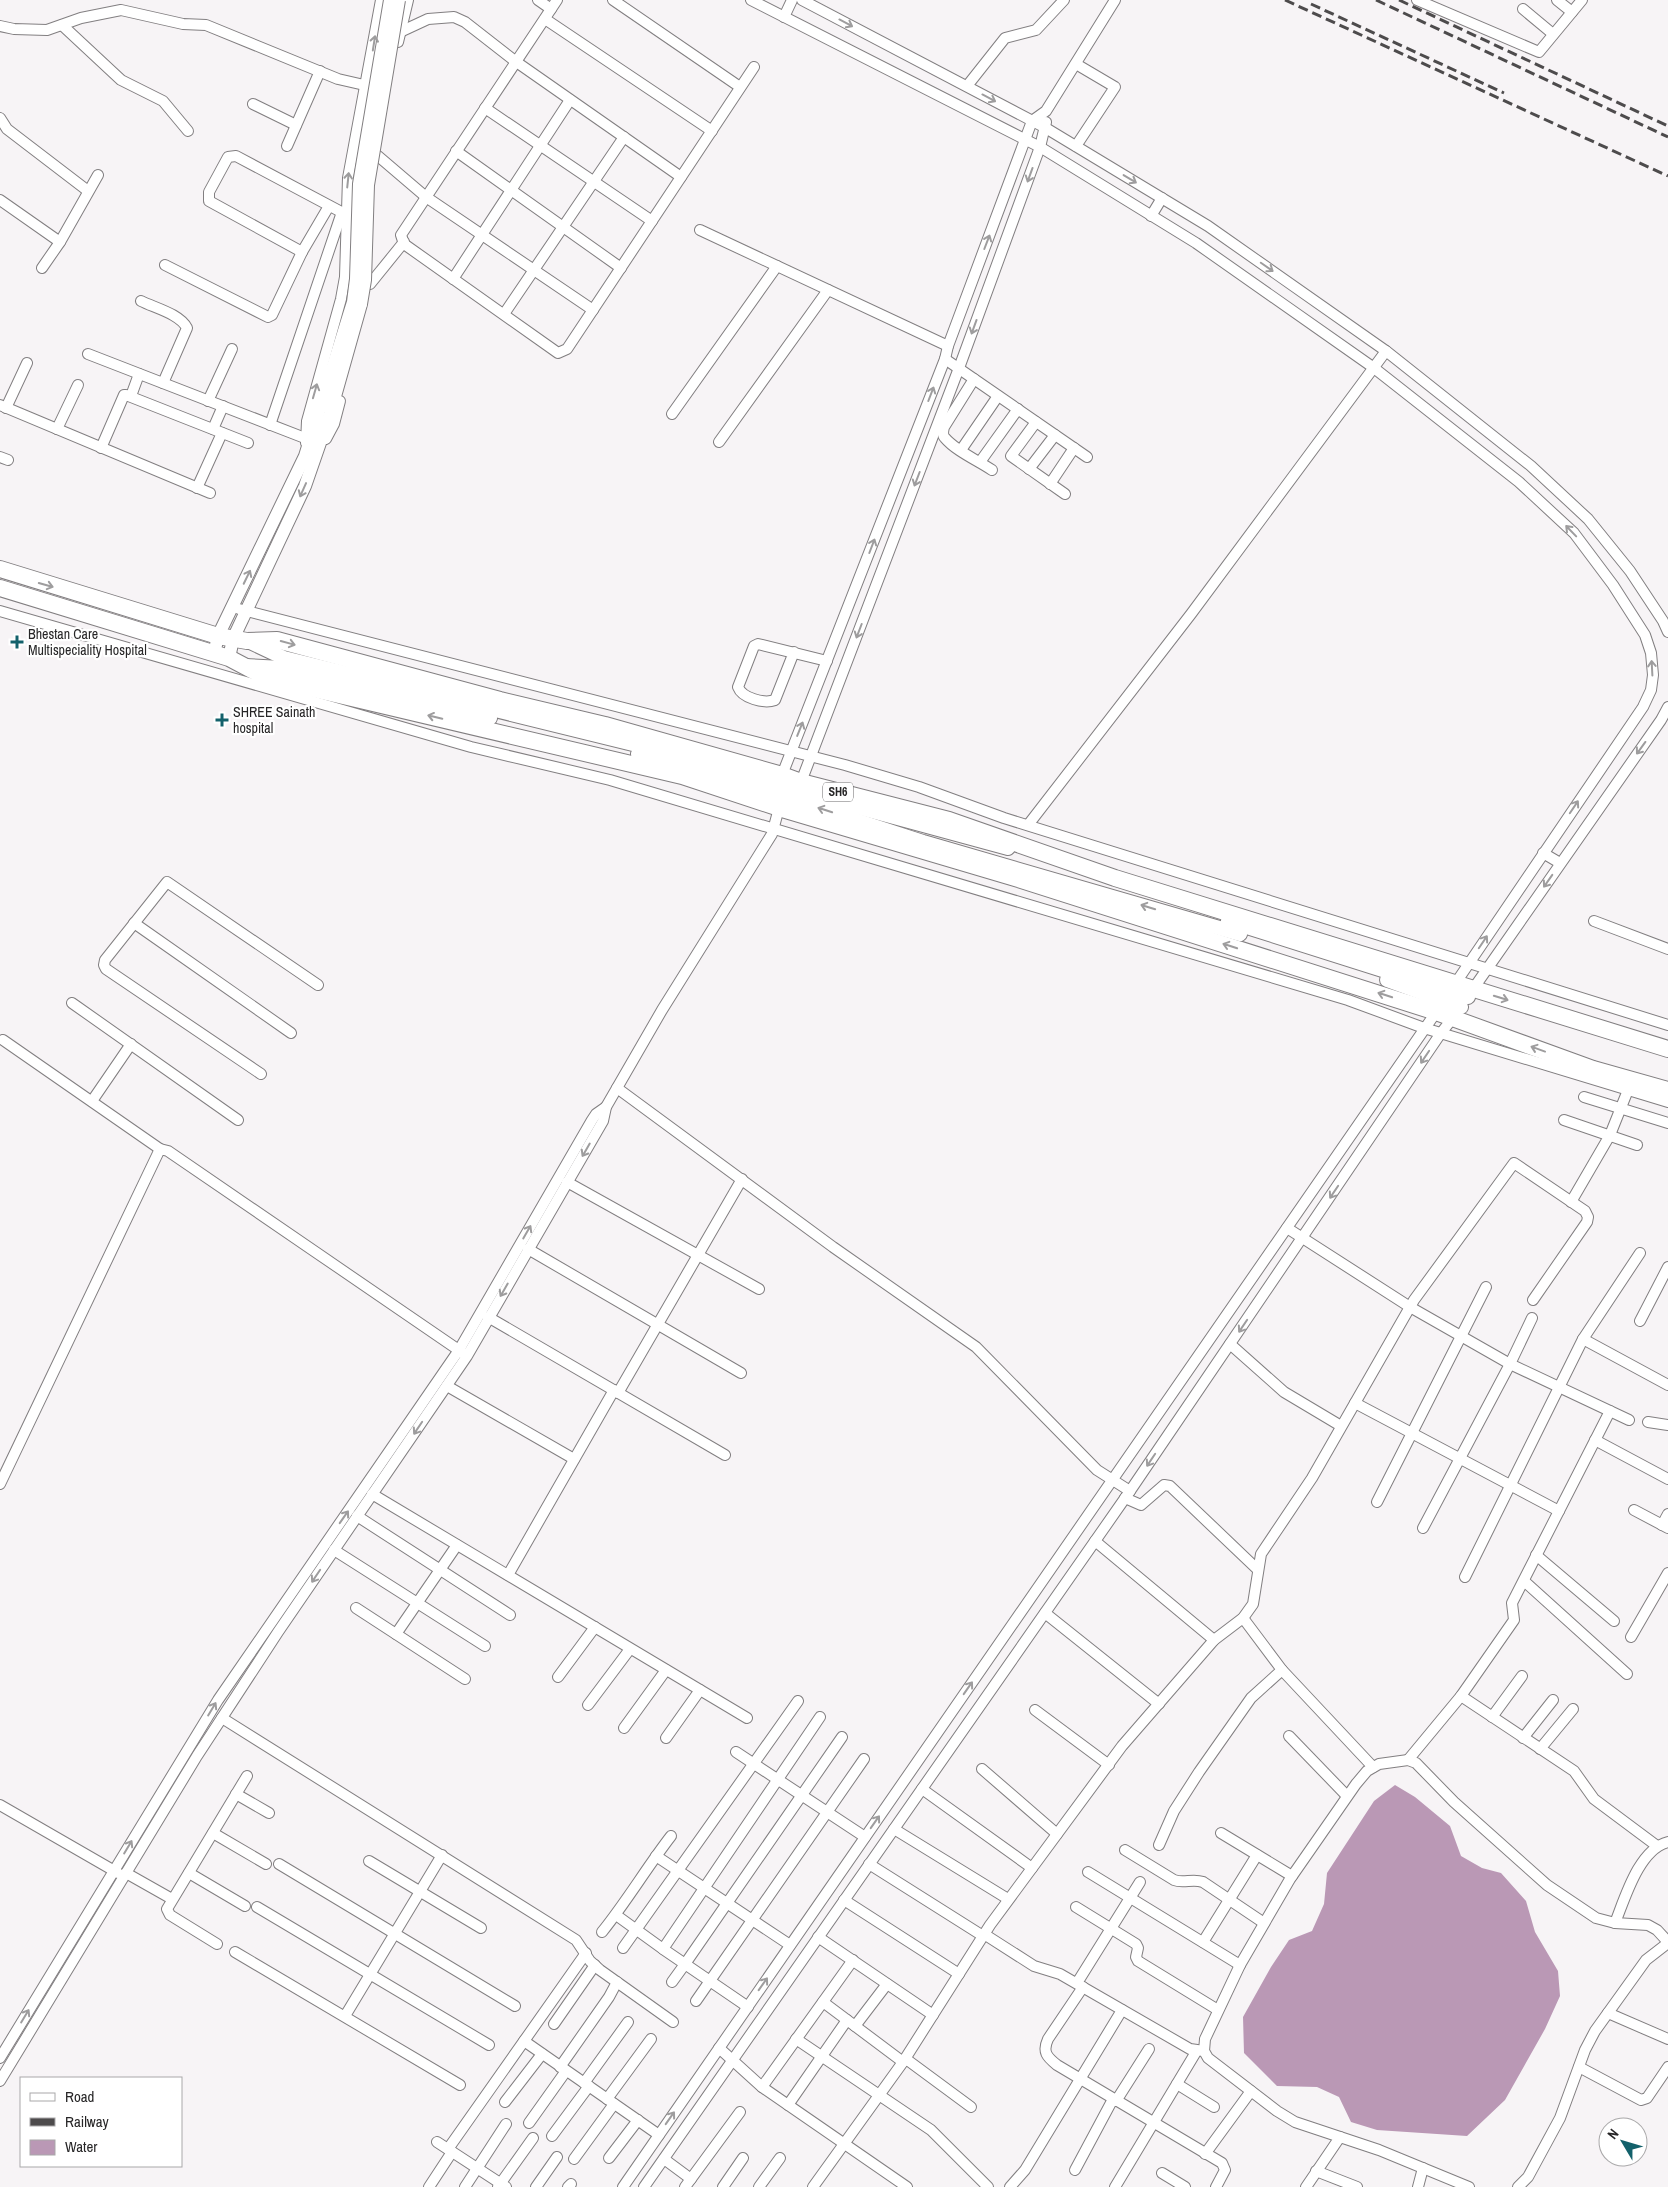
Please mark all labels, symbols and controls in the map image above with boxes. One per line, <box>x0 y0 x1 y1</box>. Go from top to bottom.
one-way arrow <box>838 18 853 28</box>
one-way arrow <box>369 35 379 51</box>
one-way arrow <box>982 93 997 103</box>
one-way arrow <box>1025 166 1034 182</box>
one-way arrow <box>344 172 353 188</box>
one-way arrow <box>1123 174 1137 184</box>
one-way arrow <box>983 235 992 250</box>
one-way arrow <box>1260 262 1274 272</box>
one-way arrow <box>969 319 978 334</box>
one-way arrow <box>311 383 321 399</box>
one-way arrow <box>928 387 937 402</box>
one-way arrow <box>912 471 921 486</box>
one-way arrow <box>297 482 307 497</box>
one-way arrow <box>1565 525 1577 537</box>
one-way arrow <box>868 539 877 554</box>
one-way arrow <box>242 570 252 585</box>
one-way arrow <box>38 580 54 590</box>
one-way arrow <box>854 623 863 638</box>
place label: Bhestan Care Multispeciality Hospital <box>28 625 147 659</box>
marker: Bhestan Care Multispeciality Hospital <box>10 635 24 649</box>
one-way arrow <box>279 639 295 649</box>
one-way arrow <box>1648 661 1657 677</box>
place label: SHREE Sainath hospital <box>233 703 315 737</box>
one-way arrow <box>428 712 444 721</box>
marker: SHREE Sainath hospital <box>215 713 229 727</box>
one-way arrow <box>796 722 805 737</box>
one-way arrow <box>1636 741 1646 755</box>
road number: SH6 <box>823 782 853 802</box>
one-way arrow <box>1569 801 1579 815</box>
one-way arrow <box>818 805 833 814</box>
one-way arrow <box>1543 874 1553 888</box>
one-way arrow <box>1140 902 1156 912</box>
one-way arrow <box>1478 935 1488 949</box>
one-way arrow <box>1223 941 1238 950</box>
one-way arrow <box>1377 990 1393 1000</box>
one-way arrow <box>1493 994 1509 1004</box>
one-way arrow <box>1531 1044 1546 1053</box>
one-way arrow <box>1420 1050 1430 1064</box>
one-way arrow <box>580 1143 590 1157</box>
one-way arrow <box>1329 1184 1339 1198</box>
one-way arrow <box>522 1226 532 1240</box>
one-way arrow <box>498 1283 508 1297</box>
one-way arrow <box>1238 1319 1248 1333</box>
one-way arrow <box>413 1421 423 1435</box>
one-way arrow <box>1146 1453 1156 1467</box>
one-way arrow <box>339 1510 349 1524</box>
one-way arrow <box>311 1569 321 1583</box>
one-way arrow <box>962 1681 973 1695</box>
one-way arrow <box>208 1702 218 1716</box>
one-way arrow <box>870 1815 880 1829</box>
one-way arrow <box>124 1841 134 1855</box>
one-way arrow <box>758 1978 768 1992</box>
one-way arrow <box>21 2010 31 2024</box>
legend <box>20 2077 182 2167</box>
text: Road <box>65 2086 94 2107</box>
text: Railway <box>65 2111 110 2132</box>
one-way arrow <box>665 2111 675 2125</box>
north arrow <box>1598 2117 1648 2167</box>
text: N <box>1603 2125 1622 2143</box>
text: Water <box>65 2136 97 2157</box>

